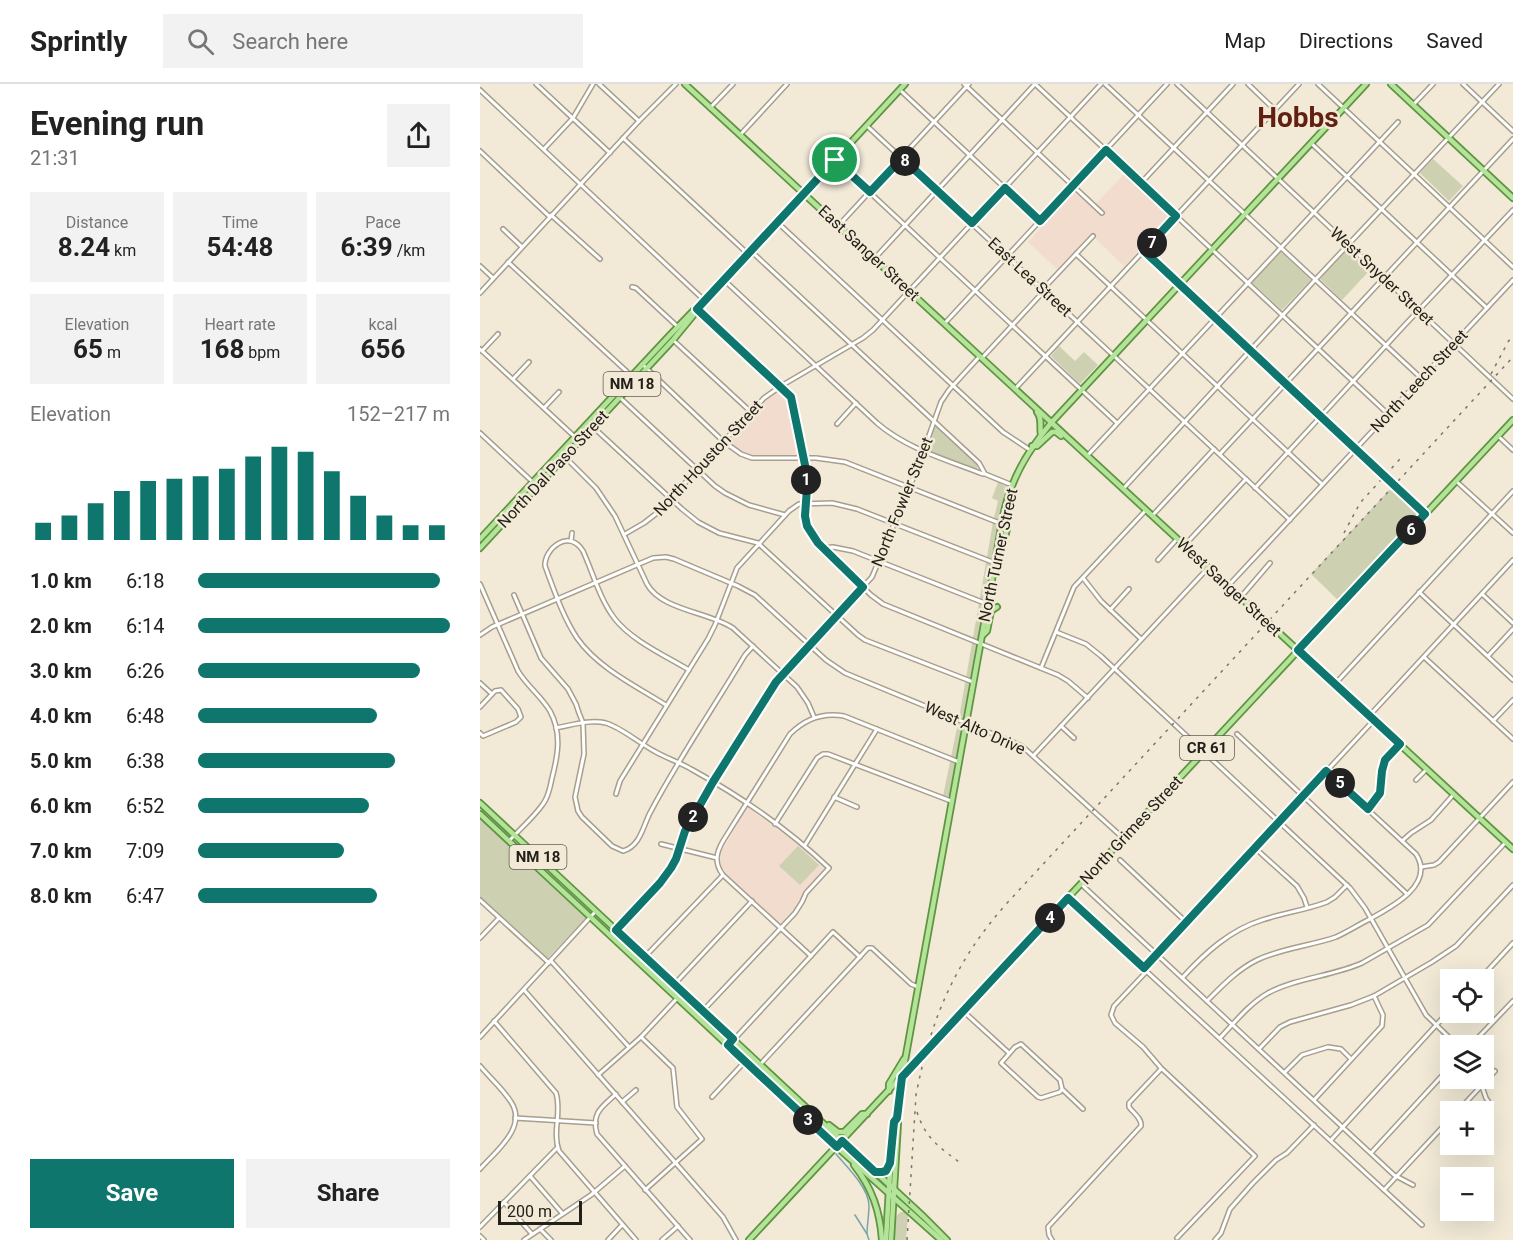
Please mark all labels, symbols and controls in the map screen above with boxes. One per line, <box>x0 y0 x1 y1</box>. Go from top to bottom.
search box <box>163 14 583 68</box>
text: Sprintly <box>30 25 127 58</box>
icon: search <box>184 25 217 58</box>
text: Search here <box>232 29 348 54</box>
text: Map <box>1224 29 1266 53</box>
text: Directions <box>1299 29 1393 53</box>
text: Saved <box>1426 29 1483 53</box>
district label: Hobbs <box>1257 101 1339 134</box>
text: Evening run <box>30 104 204 143</box>
button: share <box>387 104 450 167</box>
pin <box>809 134 860 185</box>
icon: arrive <box>818 143 851 176</box>
text: 21:31 <box>30 146 80 170</box>
pin: 8 <box>890 146 920 176</box>
text: 8 <box>900 151 910 170</box>
street label: East Sanger Street <box>814 201 924 305</box>
text: Distance <box>66 213 128 232</box>
text: Time <box>222 213 258 232</box>
text: Pace <box>365 213 401 232</box>
street label: West Snyder Street <box>1326 223 1438 329</box>
pin: 7 <box>1137 228 1167 258</box>
text: 8.24 <box>58 232 110 262</box>
text: 54:48 <box>207 232 274 262</box>
text: 6:39 <box>341 232 393 262</box>
street label: East Lea Street <box>984 233 1076 321</box>
text: 7 <box>1147 233 1157 252</box>
text: km <box>110 241 136 260</box>
text: /km <box>393 241 425 260</box>
text: Elevation <box>65 315 129 334</box>
text: Heart rate <box>204 315 276 334</box>
text: kcal <box>369 315 397 334</box>
street label: North Leech Street <box>1367 326 1471 436</box>
text: 65 <box>73 334 103 364</box>
text: 168 <box>200 334 244 364</box>
text: 656 <box>361 334 405 364</box>
text: m <box>103 343 121 362</box>
text: bpm <box>244 343 280 362</box>
road number: NM 18 <box>604 372 660 396</box>
street label: North Houston Street <box>649 396 767 520</box>
text: Elevation <box>30 402 111 426</box>
text: 152–217 m <box>347 402 450 426</box>
street label: North Dal Paso Street <box>494 406 612 532</box>
street label: North Fowler Street <box>867 434 937 570</box>
pin: 1 <box>791 465 821 495</box>
text: 1 <box>801 470 811 489</box>
street label: North Turner Street <box>975 486 1021 624</box>
pin: 6 <box>1396 515 1426 545</box>
text: 6 <box>1406 520 1416 539</box>
street label: West Sanger Street <box>1173 534 1285 640</box>
text: 1.0 km <box>30 569 92 593</box>
text: 6:18 <box>126 569 165 593</box>
text: 2.0 km <box>30 614 92 638</box>
text: 6:14 <box>126 614 165 638</box>
text: 3.0 km <box>30 659 92 683</box>
text: 6:26 <box>126 659 165 683</box>
street label: West Alto Drive <box>922 697 1028 759</box>
text: 4.0 km <box>30 704 92 728</box>
text: 6:48 <box>126 704 165 728</box>
road number: CR 61 <box>1180 736 1234 760</box>
text: 5.0 km <box>30 749 92 773</box>
text: 6:38 <box>126 749 165 773</box>
pin: 5 <box>1325 768 1355 798</box>
street label: North Grimes Street <box>1076 772 1186 888</box>
text: 5 <box>1335 773 1345 792</box>
text: 6.0 km <box>30 794 92 818</box>
text: 6:52 <box>126 794 165 818</box>
pin: 2 <box>678 802 708 832</box>
text: 2 <box>688 807 698 826</box>
text: 7.0 km <box>30 839 92 863</box>
text: 7:09 <box>126 839 165 863</box>
road number: NM 18 <box>509 845 566 869</box>
text: 8.0 km <box>30 884 92 908</box>
text: 6:47 <box>126 884 165 908</box>
pin: 4 <box>1035 903 1065 933</box>
text: 4 <box>1045 908 1055 927</box>
map controls <box>1440 969 1494 1221</box>
button: locate <box>1440 969 1494 1023</box>
button: layers <box>1440 1035 1494 1089</box>
button: + <box>1440 1101 1494 1155</box>
pin: 3 <box>793 1105 823 1135</box>
text: 3 <box>803 1110 813 1129</box>
button: Save <box>30 1159 234 1228</box>
button: Share <box>246 1159 450 1228</box>
button: − <box>1440 1167 1494 1221</box>
scale bar <box>498 1198 582 1226</box>
text: 200 m <box>507 1202 552 1221</box>

